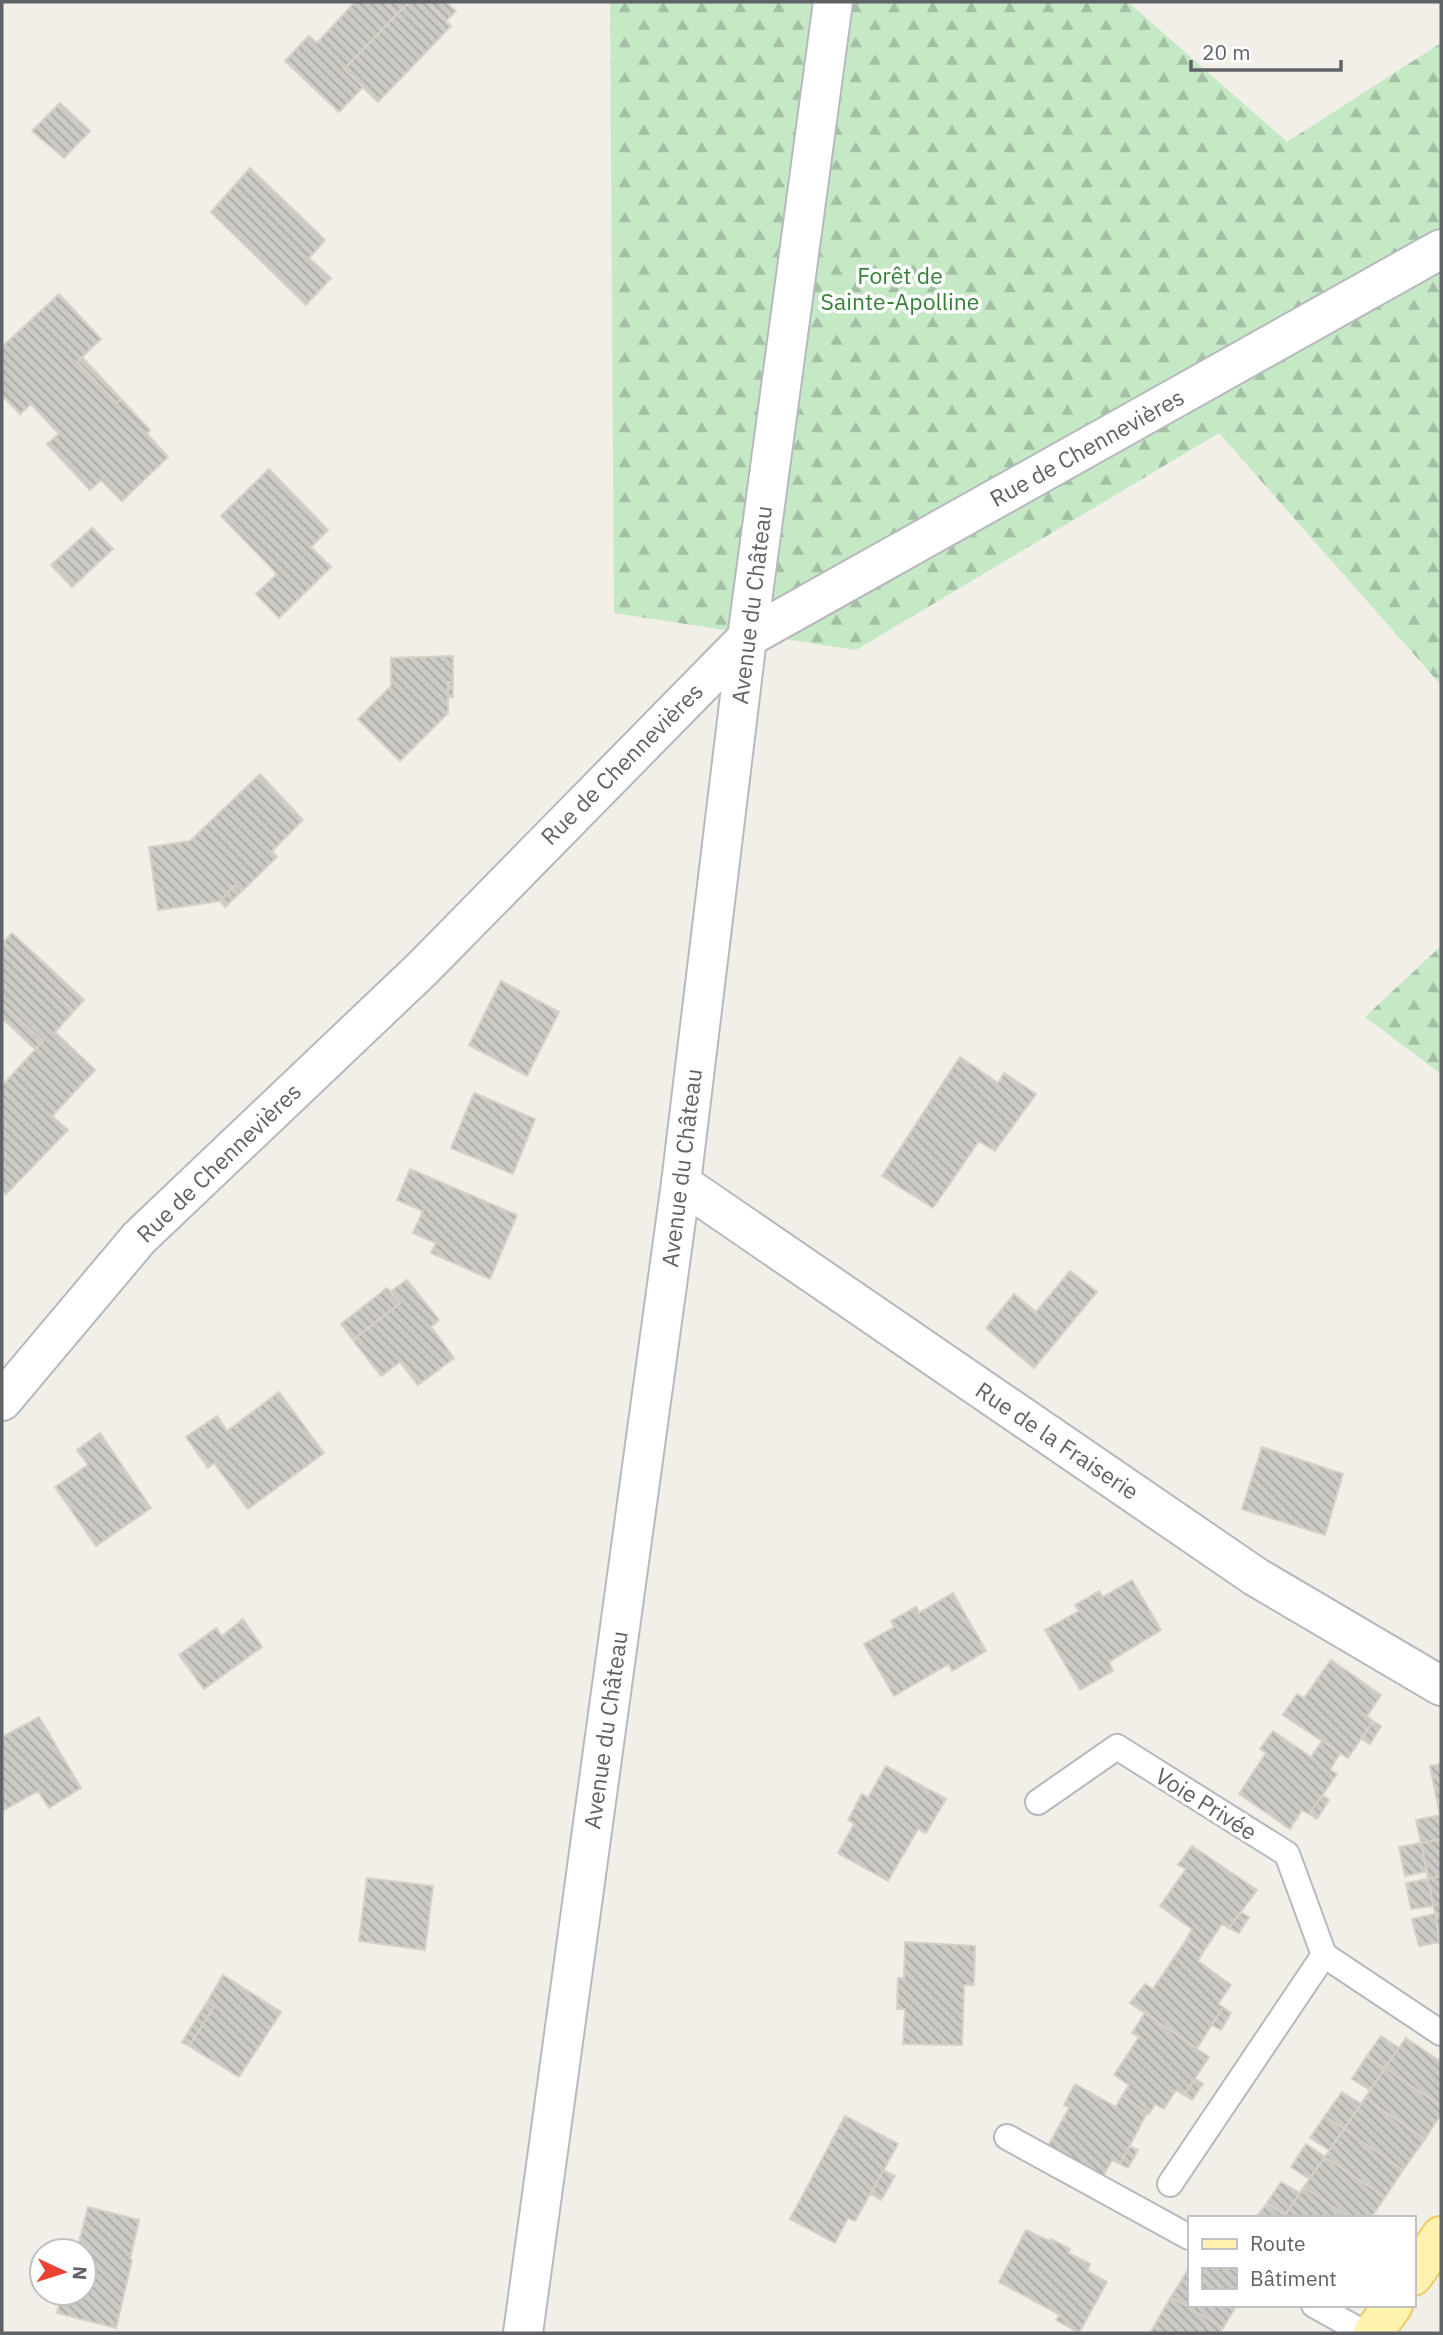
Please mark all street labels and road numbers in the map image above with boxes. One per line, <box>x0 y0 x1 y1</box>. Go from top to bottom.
street label: Rue de Chennevières <box>984 381 1189 513</box>
street label: Avenue du Château <box>724 504 778 706</box>
street label: Rue de Chennevières <box>534 676 709 851</box>
street label: Avenue du Château <box>654 1067 708 1269</box>
street label: Rue de Chennevières <box>130 1076 307 1249</box>
street label: Rue de la Fraiserie <box>970 1374 1145 1506</box>
street label: Avenue du Château <box>576 1629 634 1831</box>
street label: Voie Privée <box>1150 1760 1263 1846</box>

